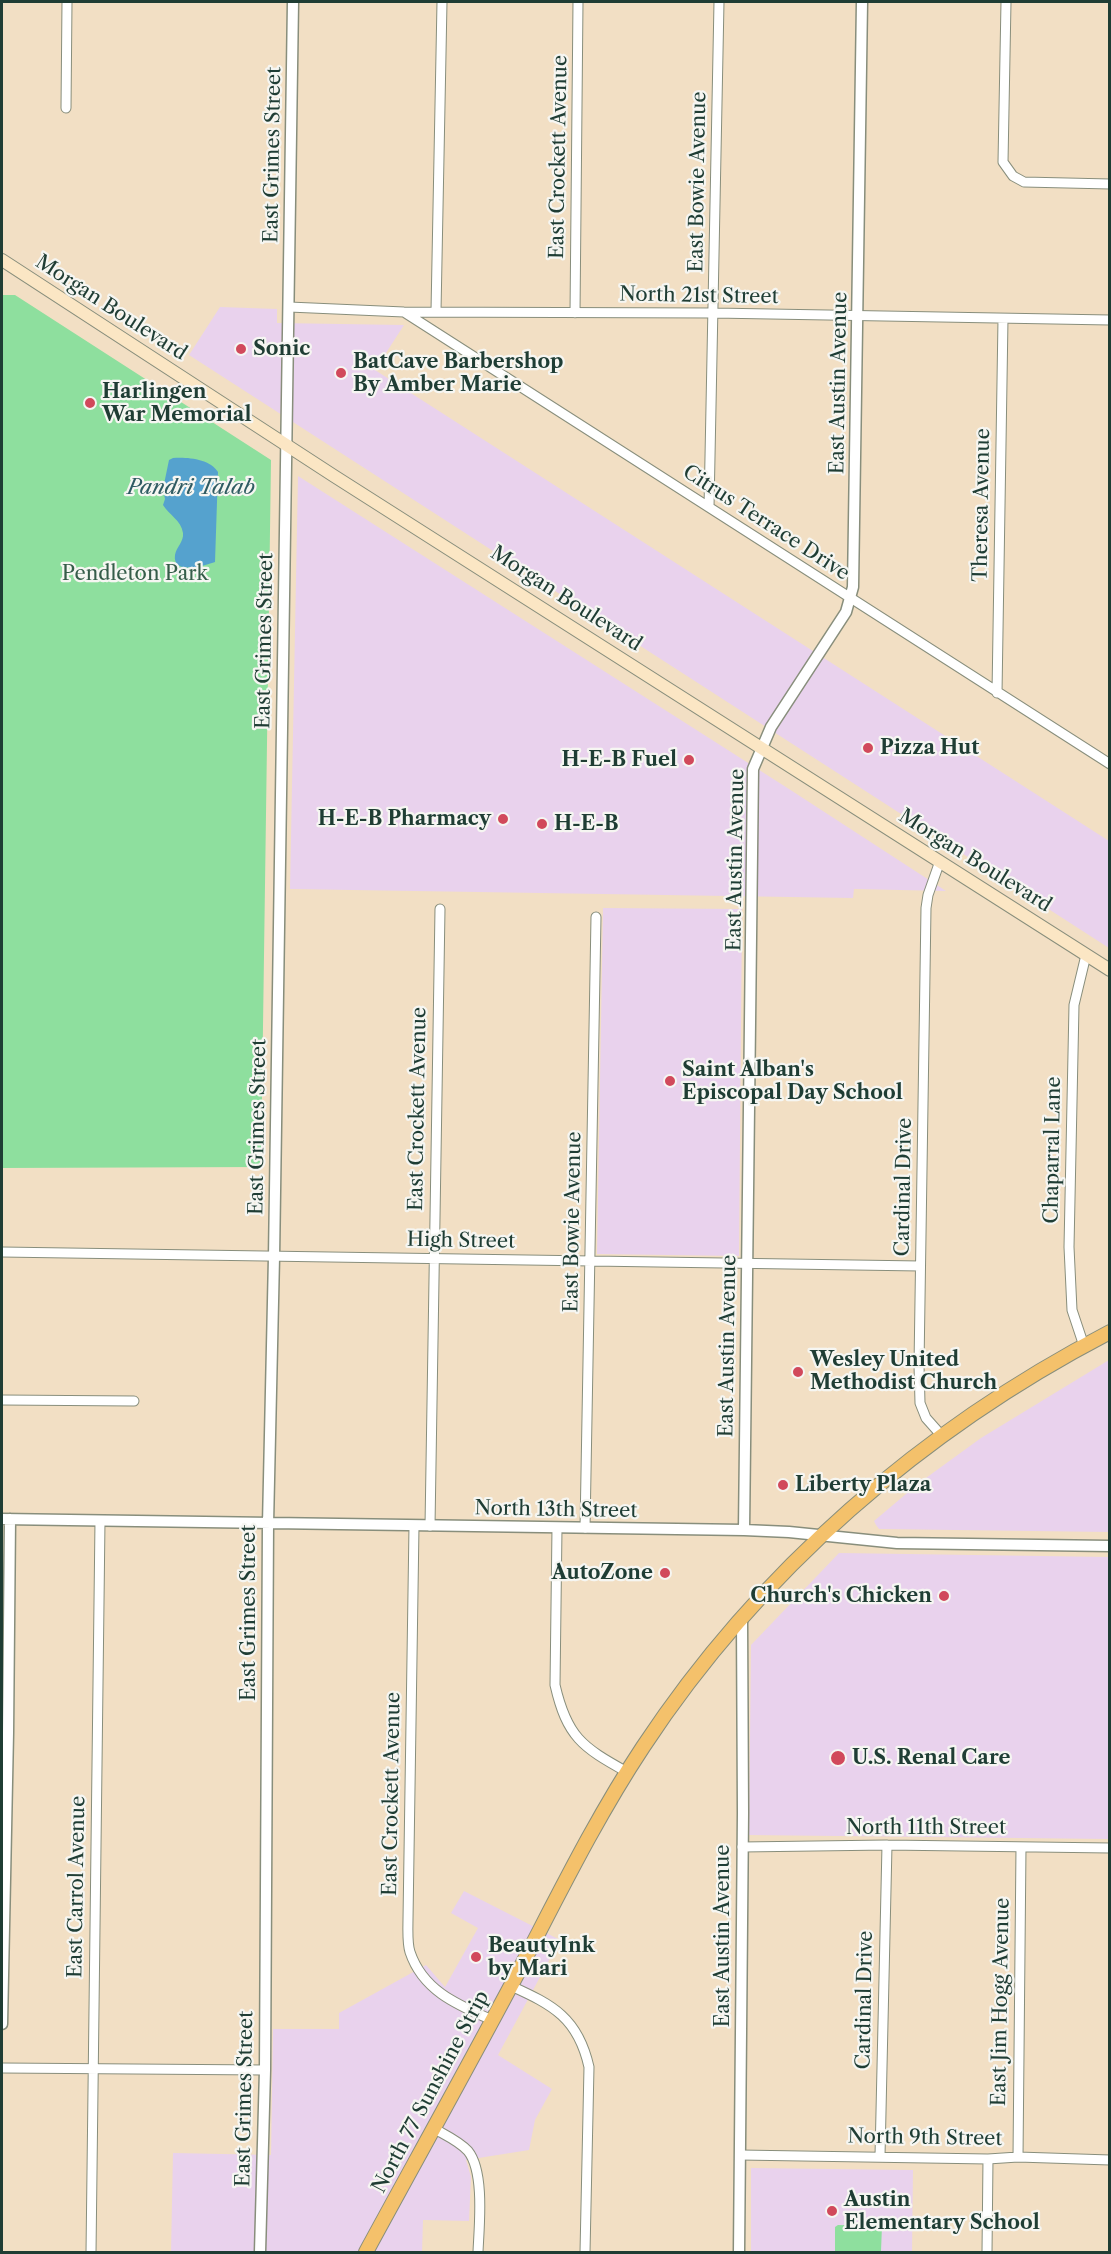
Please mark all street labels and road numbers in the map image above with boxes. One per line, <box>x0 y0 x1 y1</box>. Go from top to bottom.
street label: East Crockett Avenue <box>545 55 573 259</box>
street label: East Grimes Street <box>259 67 287 243</box>
street label: East Bowie Avenue <box>684 91 712 273</box>
street label: Morgan Boulevard <box>31 250 191 366</box>
street label: North 21st Street <box>619 283 779 309</box>
street label: East Austin Avenue <box>825 291 853 475</box>
street label: Theresa Avenue <box>969 428 995 582</box>
street label: Citrus Terrace Drive <box>678 460 854 586</box>
street label: Morgan Boulevard <box>486 541 646 657</box>
street label: East Grimes Street <box>251 553 279 729</box>
street label: East Austin Avenue <box>722 768 750 952</box>
street label: Morgan Boulevard <box>894 804 1056 918</box>
street label: East Crockett Avenue <box>404 1007 432 1211</box>
street label: East Grimes Street <box>244 1039 272 1215</box>
street label: Chaparral Lane <box>1040 1076 1066 1224</box>
street label: Cardinal Drive <box>891 1117 917 1257</box>
street label: East Bowie Avenue <box>559 1131 587 1313</box>
street label: High Street <box>407 1228 515 1254</box>
street label: East Austin Avenue <box>714 1254 742 1438</box>
street label: North 13th Street <box>474 1497 638 1523</box>
street label: East Grimes Street <box>237 1525 261 1701</box>
street label: East Crockett Avenue <box>378 1692 406 1896</box>
street label: East Carrol Avenue <box>63 1796 91 1978</box>
street label: North 11th Street <box>846 1816 1006 1840</box>
street label: East Austin Avenue <box>711 1845 735 2027</box>
street label: East Jim Hogg Avenue <box>987 1897 1015 2107</box>
street label: Cardinal Drive <box>852 1930 878 2070</box>
street label: North 77 Sunshine Strip <box>367 1987 495 2197</box>
street label: East Grimes Street <box>231 2011 259 2187</box>
street label: North 9th Street <box>847 2125 1003 2151</box>

